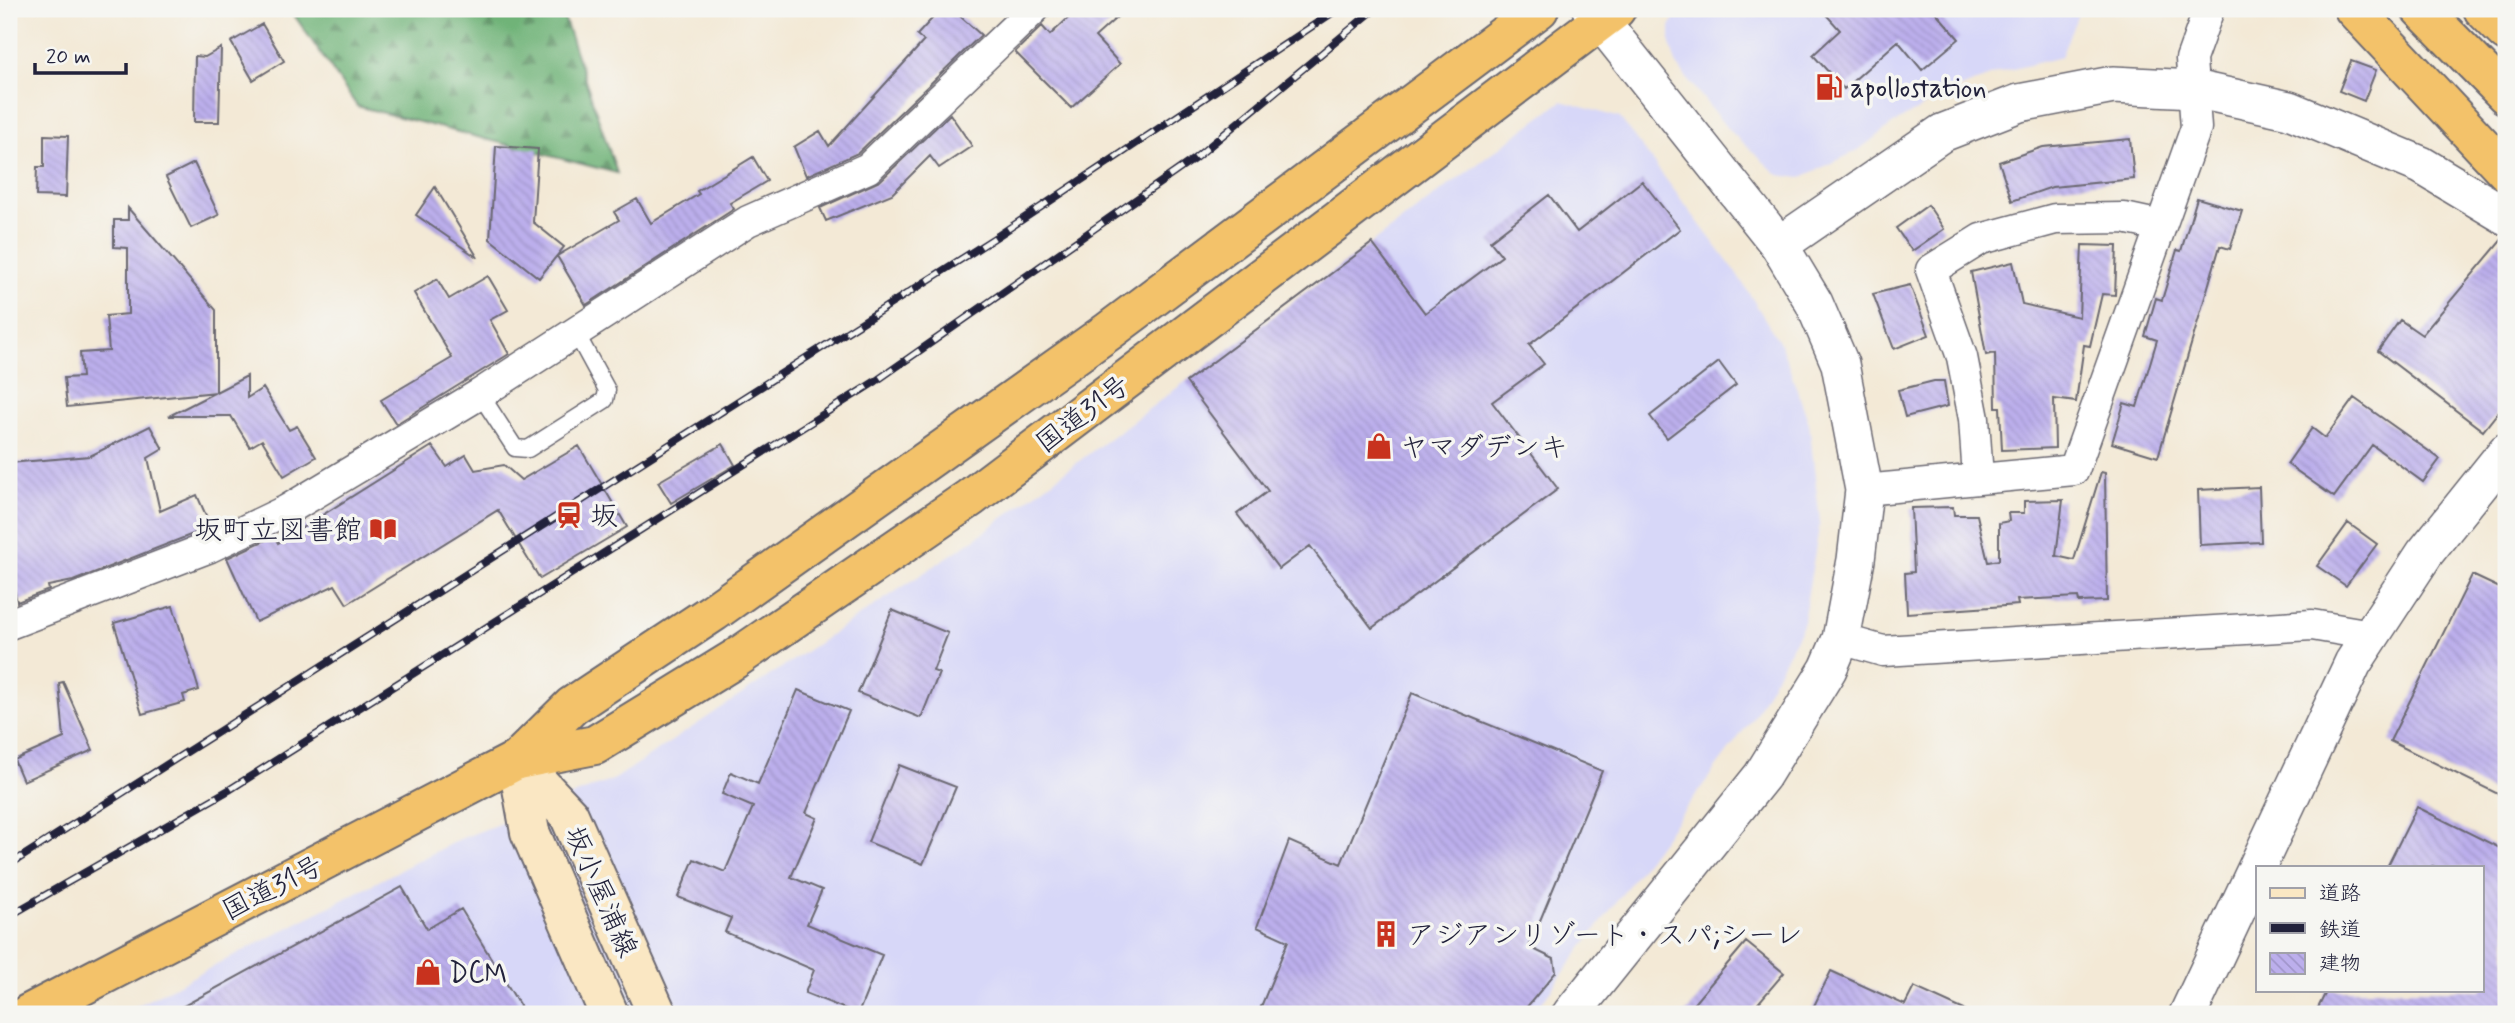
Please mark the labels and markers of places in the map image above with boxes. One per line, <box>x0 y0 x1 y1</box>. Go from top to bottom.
place label: apollostation <box>1850 71 1987 108</box>
fuel station icon: apollostation <box>1814 72 1844 102</box>
place label: ヤマダデンキ <box>1400 430 1568 467</box>
shop icon: ヤマダデンキ <box>1364 431 1394 461</box>
place label: 坂 <box>590 499 618 536</box>
station icon: 坂 <box>554 500 584 530</box>
place label: 坂町立図書館 <box>194 513 362 550</box>
library icon: 坂町立図書館 <box>368 514 398 544</box>
place label: アジアンリゾート・スパ;シーレ <box>1407 918 1803 955</box>
building icon: アジアンリゾート・スパ;シーレ <box>1371 919 1401 949</box>
place label: DCM <box>449 956 508 993</box>
shop icon: DCM <box>413 957 443 987</box>

